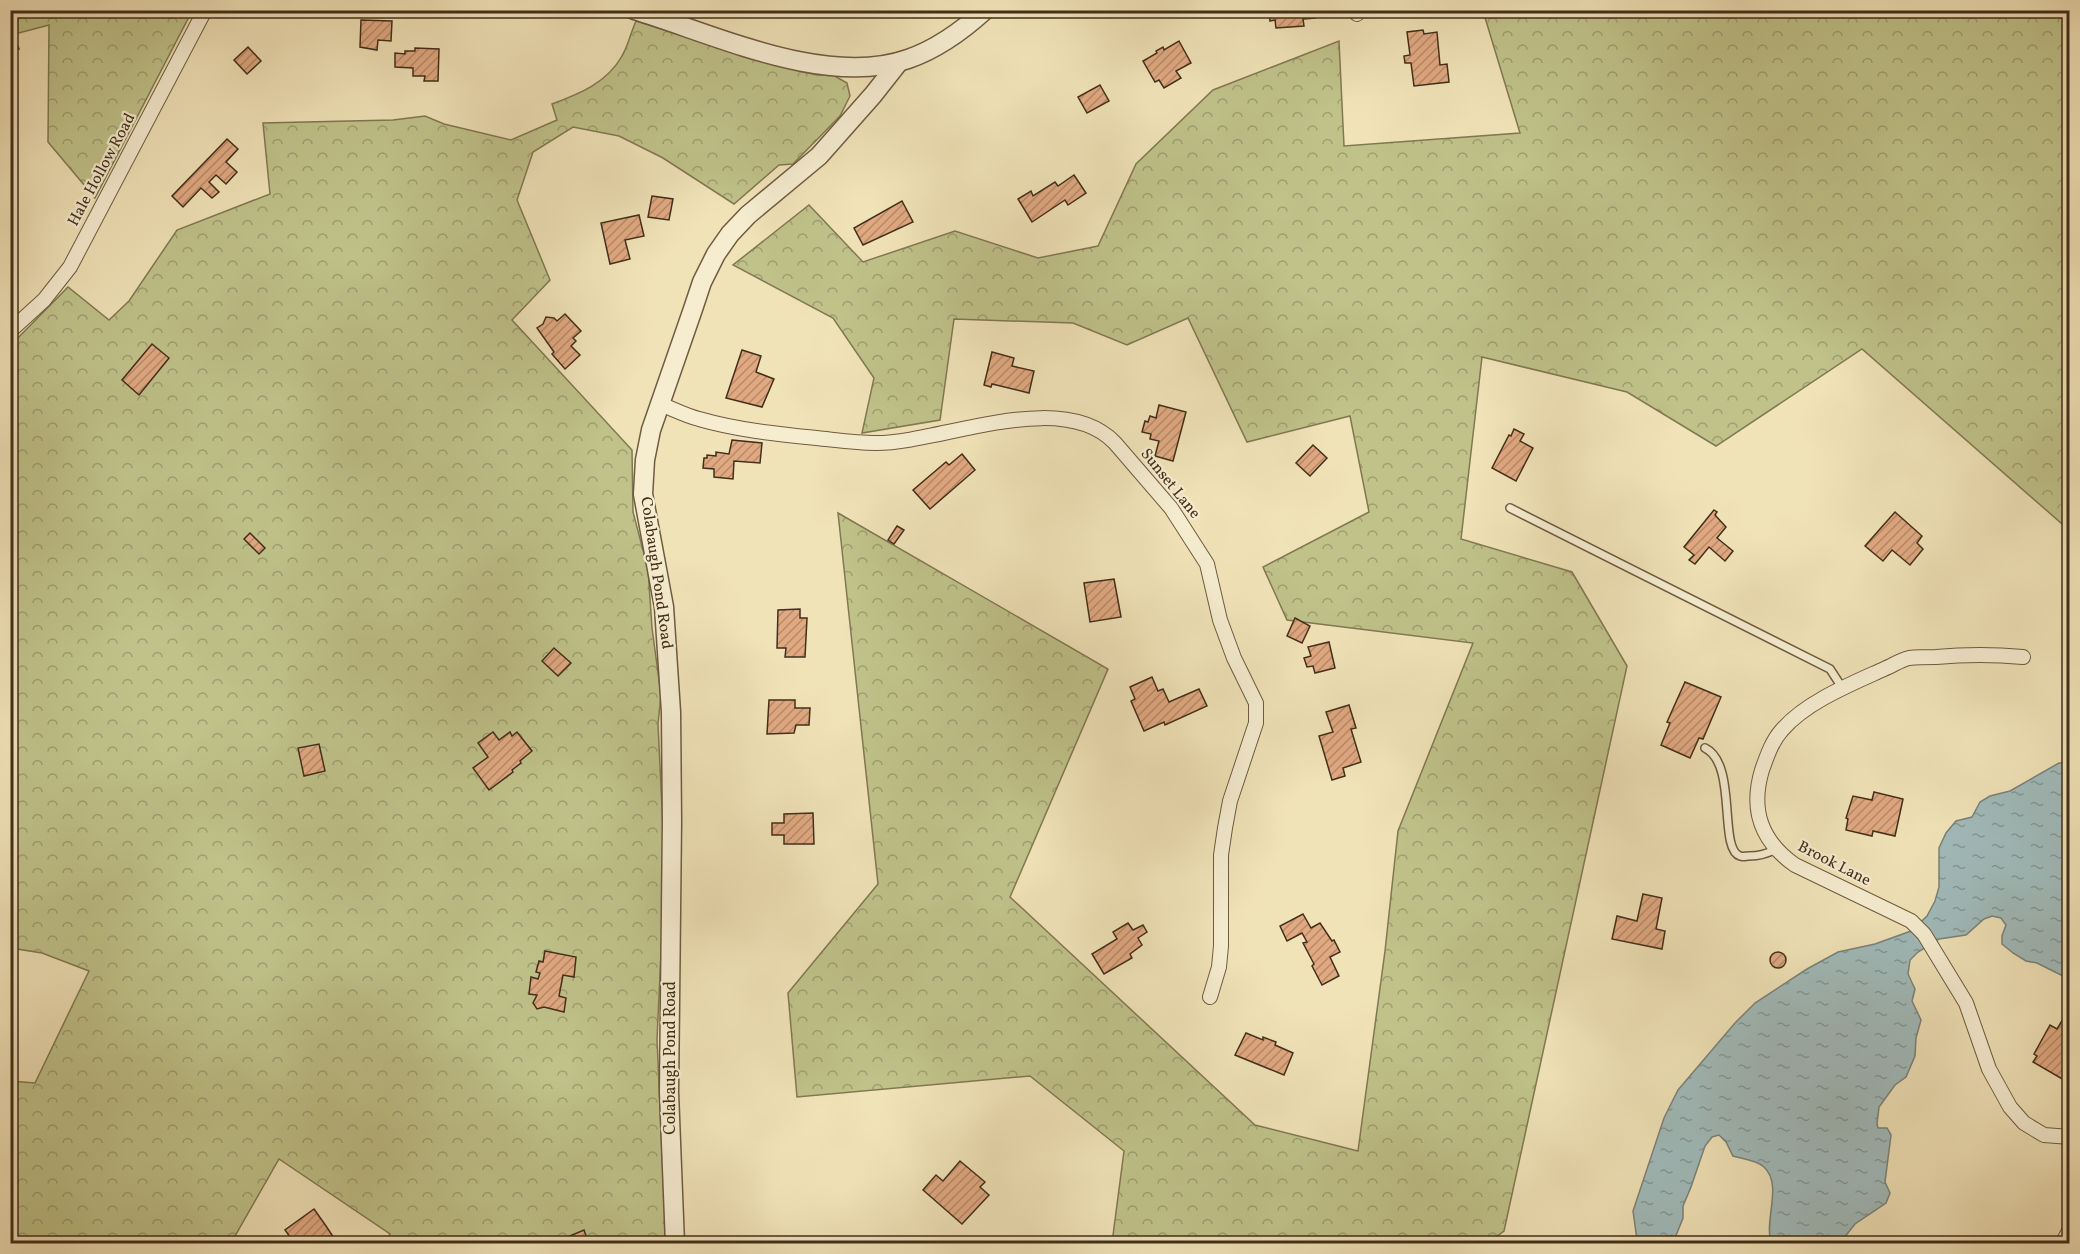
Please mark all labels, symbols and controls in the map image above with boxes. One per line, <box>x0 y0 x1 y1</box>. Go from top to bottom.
street label: Hale Hollow Road <box>63 110 141 230</box>
street label: Sunset Lane <box>1135 444 1205 524</box>
street label: Colabaugh Pond Road <box>634 495 678 651</box>
street label: Brook Lane <box>1794 836 1874 892</box>
street label: Colabaugh Pond Road <box>660 981 682 1135</box>

